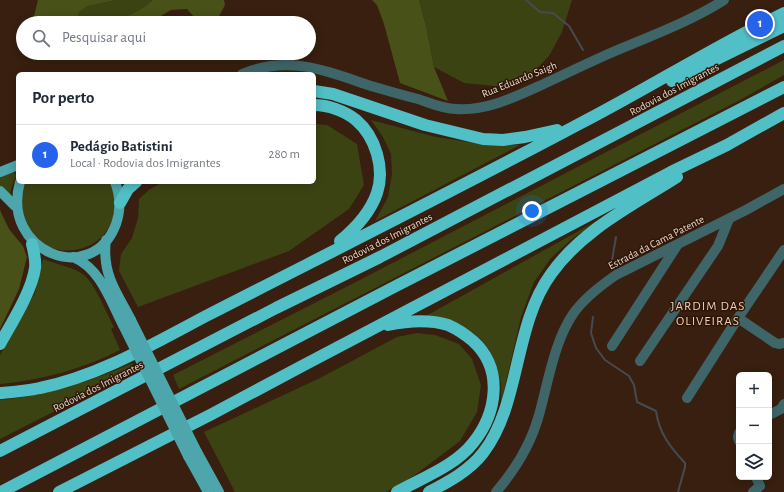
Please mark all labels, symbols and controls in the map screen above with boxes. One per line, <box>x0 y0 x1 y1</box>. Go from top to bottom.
pin: 1 <box>747 9 773 39</box>
search box <box>16 16 316 60</box>
icon: search <box>30 27 52 49</box>
text: Pesquisar aqui <box>62 30 146 45</box>
street label: Rua Eduardo Saigh <box>480 59 558 100</box>
street label: Rodovia dos Imigrantes <box>628 61 721 118</box>
text: Por perto <box>32 89 95 106</box>
text: Pedágio Batistini <box>70 139 173 154</box>
text: 1 <box>43 148 47 161</box>
text: 280 m <box>269 148 300 161</box>
text: Local · Rodovia dos Imigrantes <box>70 157 221 170</box>
your location <box>522 201 542 221</box>
street label: Rodovia dos Imigrantes <box>340 211 434 266</box>
street label: Estrada da Cama Patente <box>606 213 706 271</box>
district label: JARDIM DAS OLIVEIRAS <box>671 300 745 328</box>
street label: Rodovia dos Imigrantes <box>51 359 145 414</box>
map controls <box>736 372 772 480</box>
button: + <box>736 372 772 408</box>
button: − <box>736 408 772 444</box>
button: layers <box>736 444 772 480</box>

